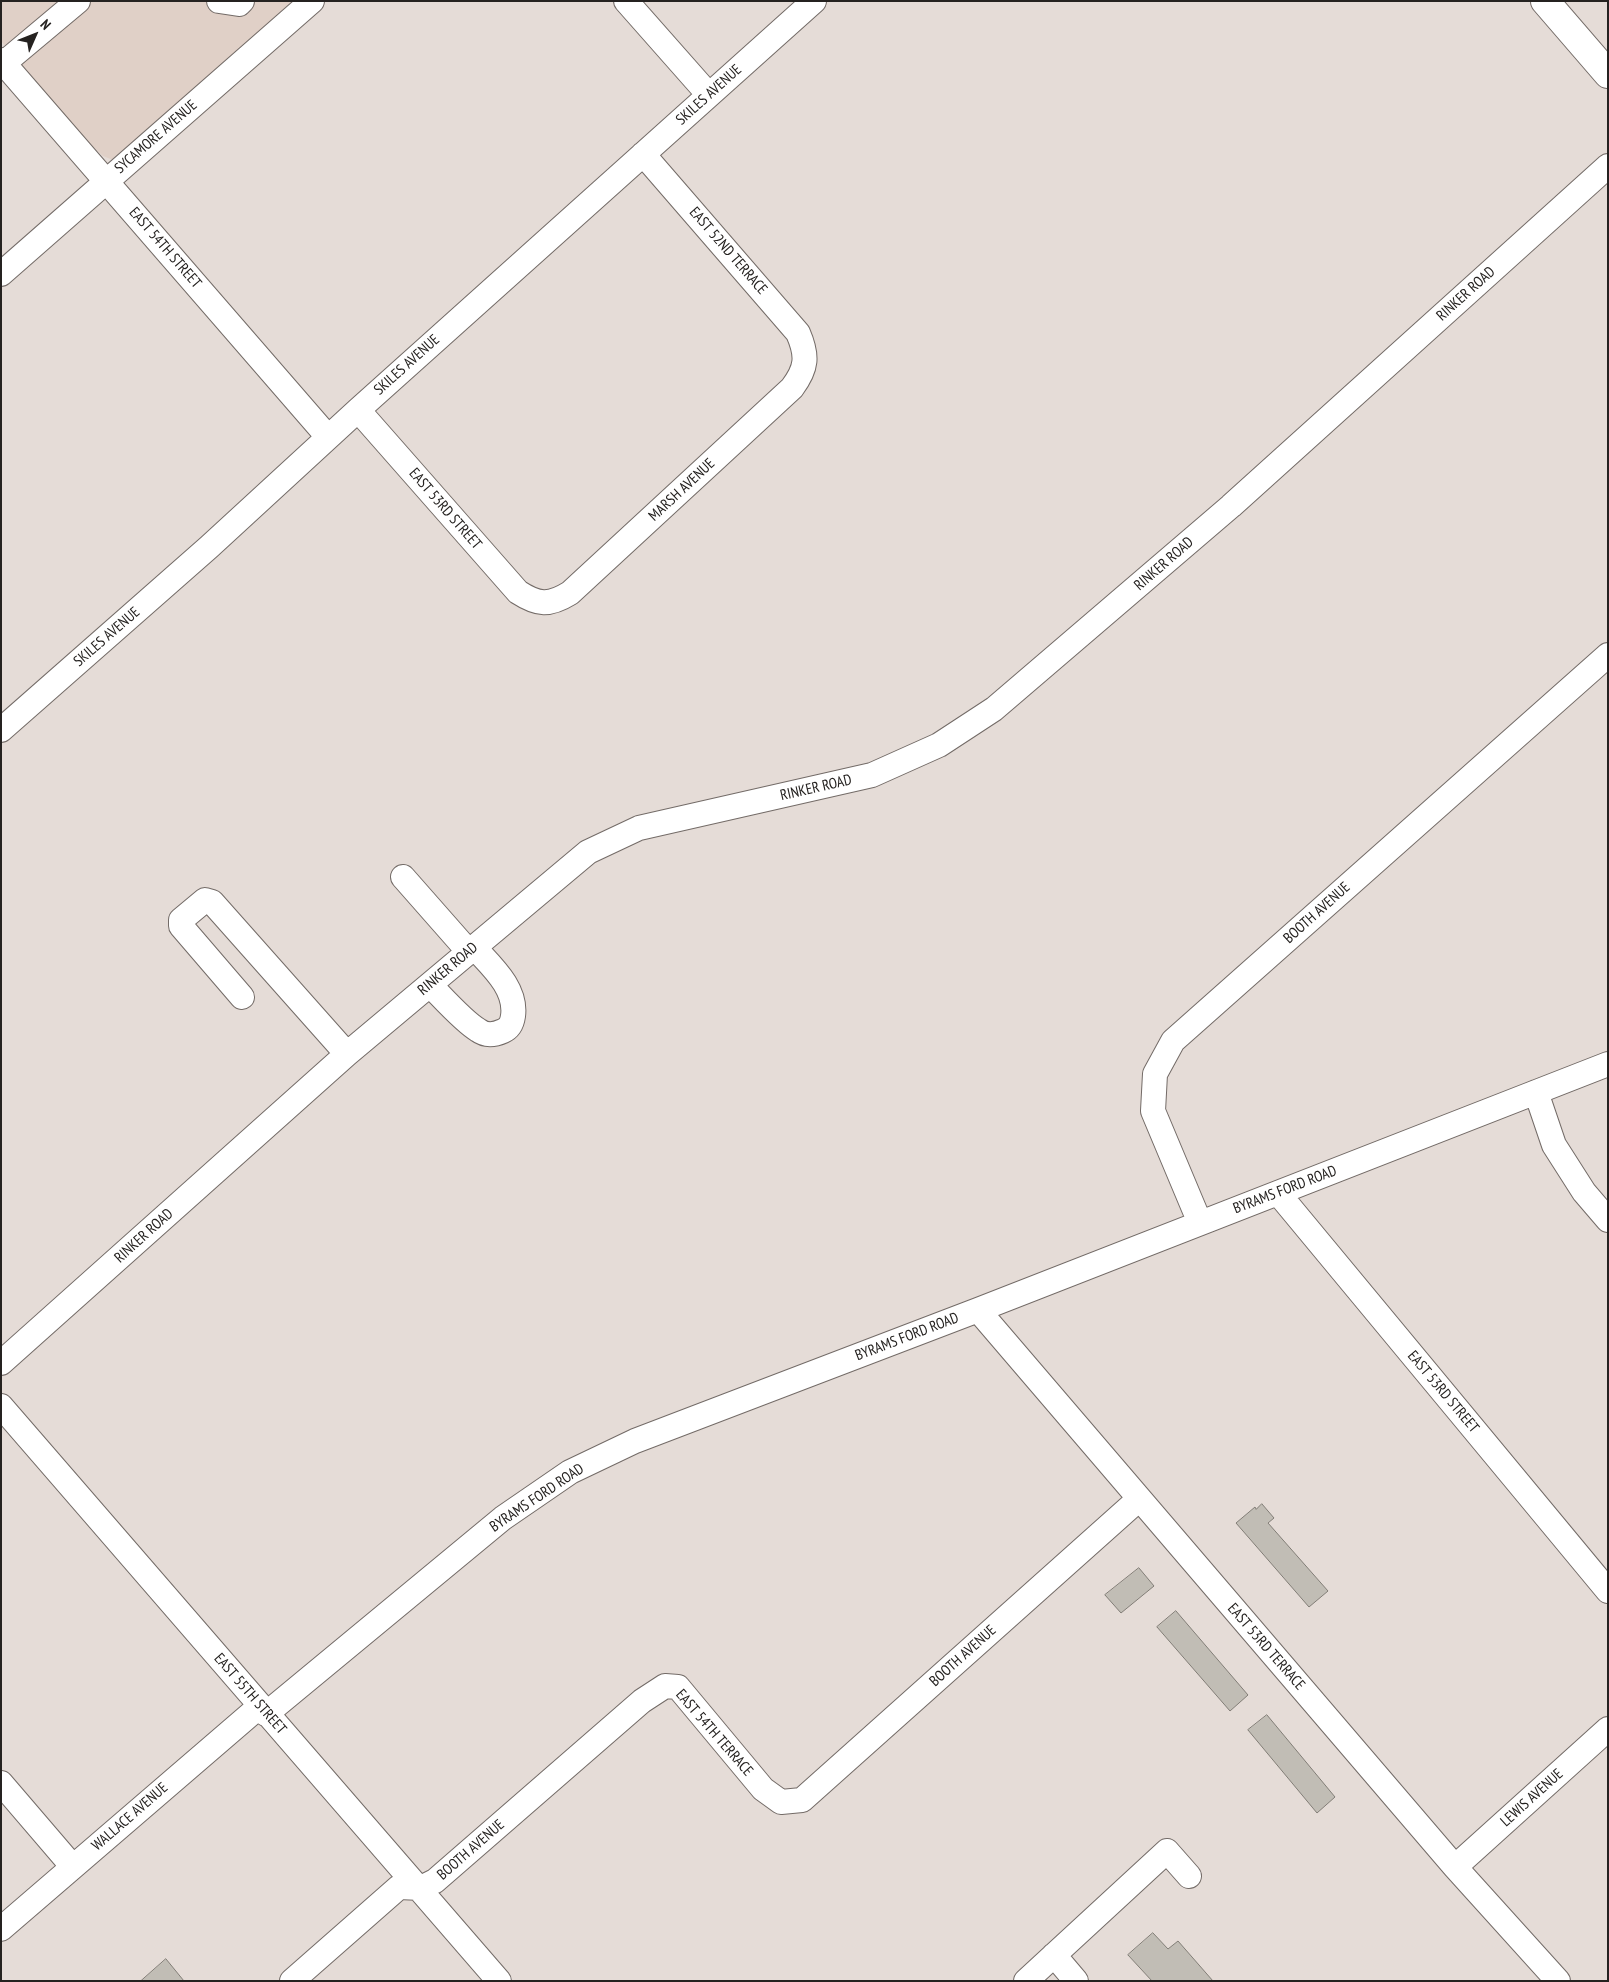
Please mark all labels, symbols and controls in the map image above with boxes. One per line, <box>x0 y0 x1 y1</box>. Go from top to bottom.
north arrow <box>10 10 60 60</box>
text: N <box>37 16 55 34</box>
street label: SKILES AVENUE <box>673 61 745 129</box>
street label: SYCAMORE AVENUE <box>111 96 201 178</box>
street label: EAST 54TH STREET <box>125 204 205 292</box>
street label: EAST 52ND TERRACE <box>685 204 771 298</box>
street label: RINKER ROAD <box>1433 263 1499 325</box>
street label: SKILES AVENUE <box>371 331 443 399</box>
street label: MARSH AVENUE <box>645 455 719 525</box>
street label: EAST 53RD STREET <box>405 465 485 553</box>
street label: RINKER ROAD <box>1131 533 1197 595</box>
street label: SKILES AVENUE <box>70 603 144 671</box>
street label: RINKER ROAD <box>779 771 853 805</box>
street label: BOOTH AVENUE <box>1280 879 1354 947</box>
street label: RINKER ROAD <box>414 939 482 999</box>
street label: BYRAMS FORD ROAD <box>1231 1162 1339 1218</box>
street label: RINKER ROAD <box>111 1205 177 1267</box>
street label: BYRAMS FORD ROAD <box>853 1309 961 1365</box>
street label: EAST 53RD STREET <box>1403 1347 1483 1437</box>
street label: BYRAMS FORD ROAD <box>487 1460 587 1536</box>
street label: EAST 53RD TERRACE <box>1223 1600 1309 1694</box>
street label: BOOTH AVENUE <box>926 1622 1000 1690</box>
street label: EAST 55TH STREET <box>210 1650 290 1738</box>
street label: EAST 54TH TERRACE <box>672 1686 756 1780</box>
street label: LEWIS AVENUE <box>1497 1765 1567 1831</box>
street label: WALLACE AVENUE <box>88 1779 172 1855</box>
street label: BOOTH AVENUE <box>434 1816 508 1884</box>

